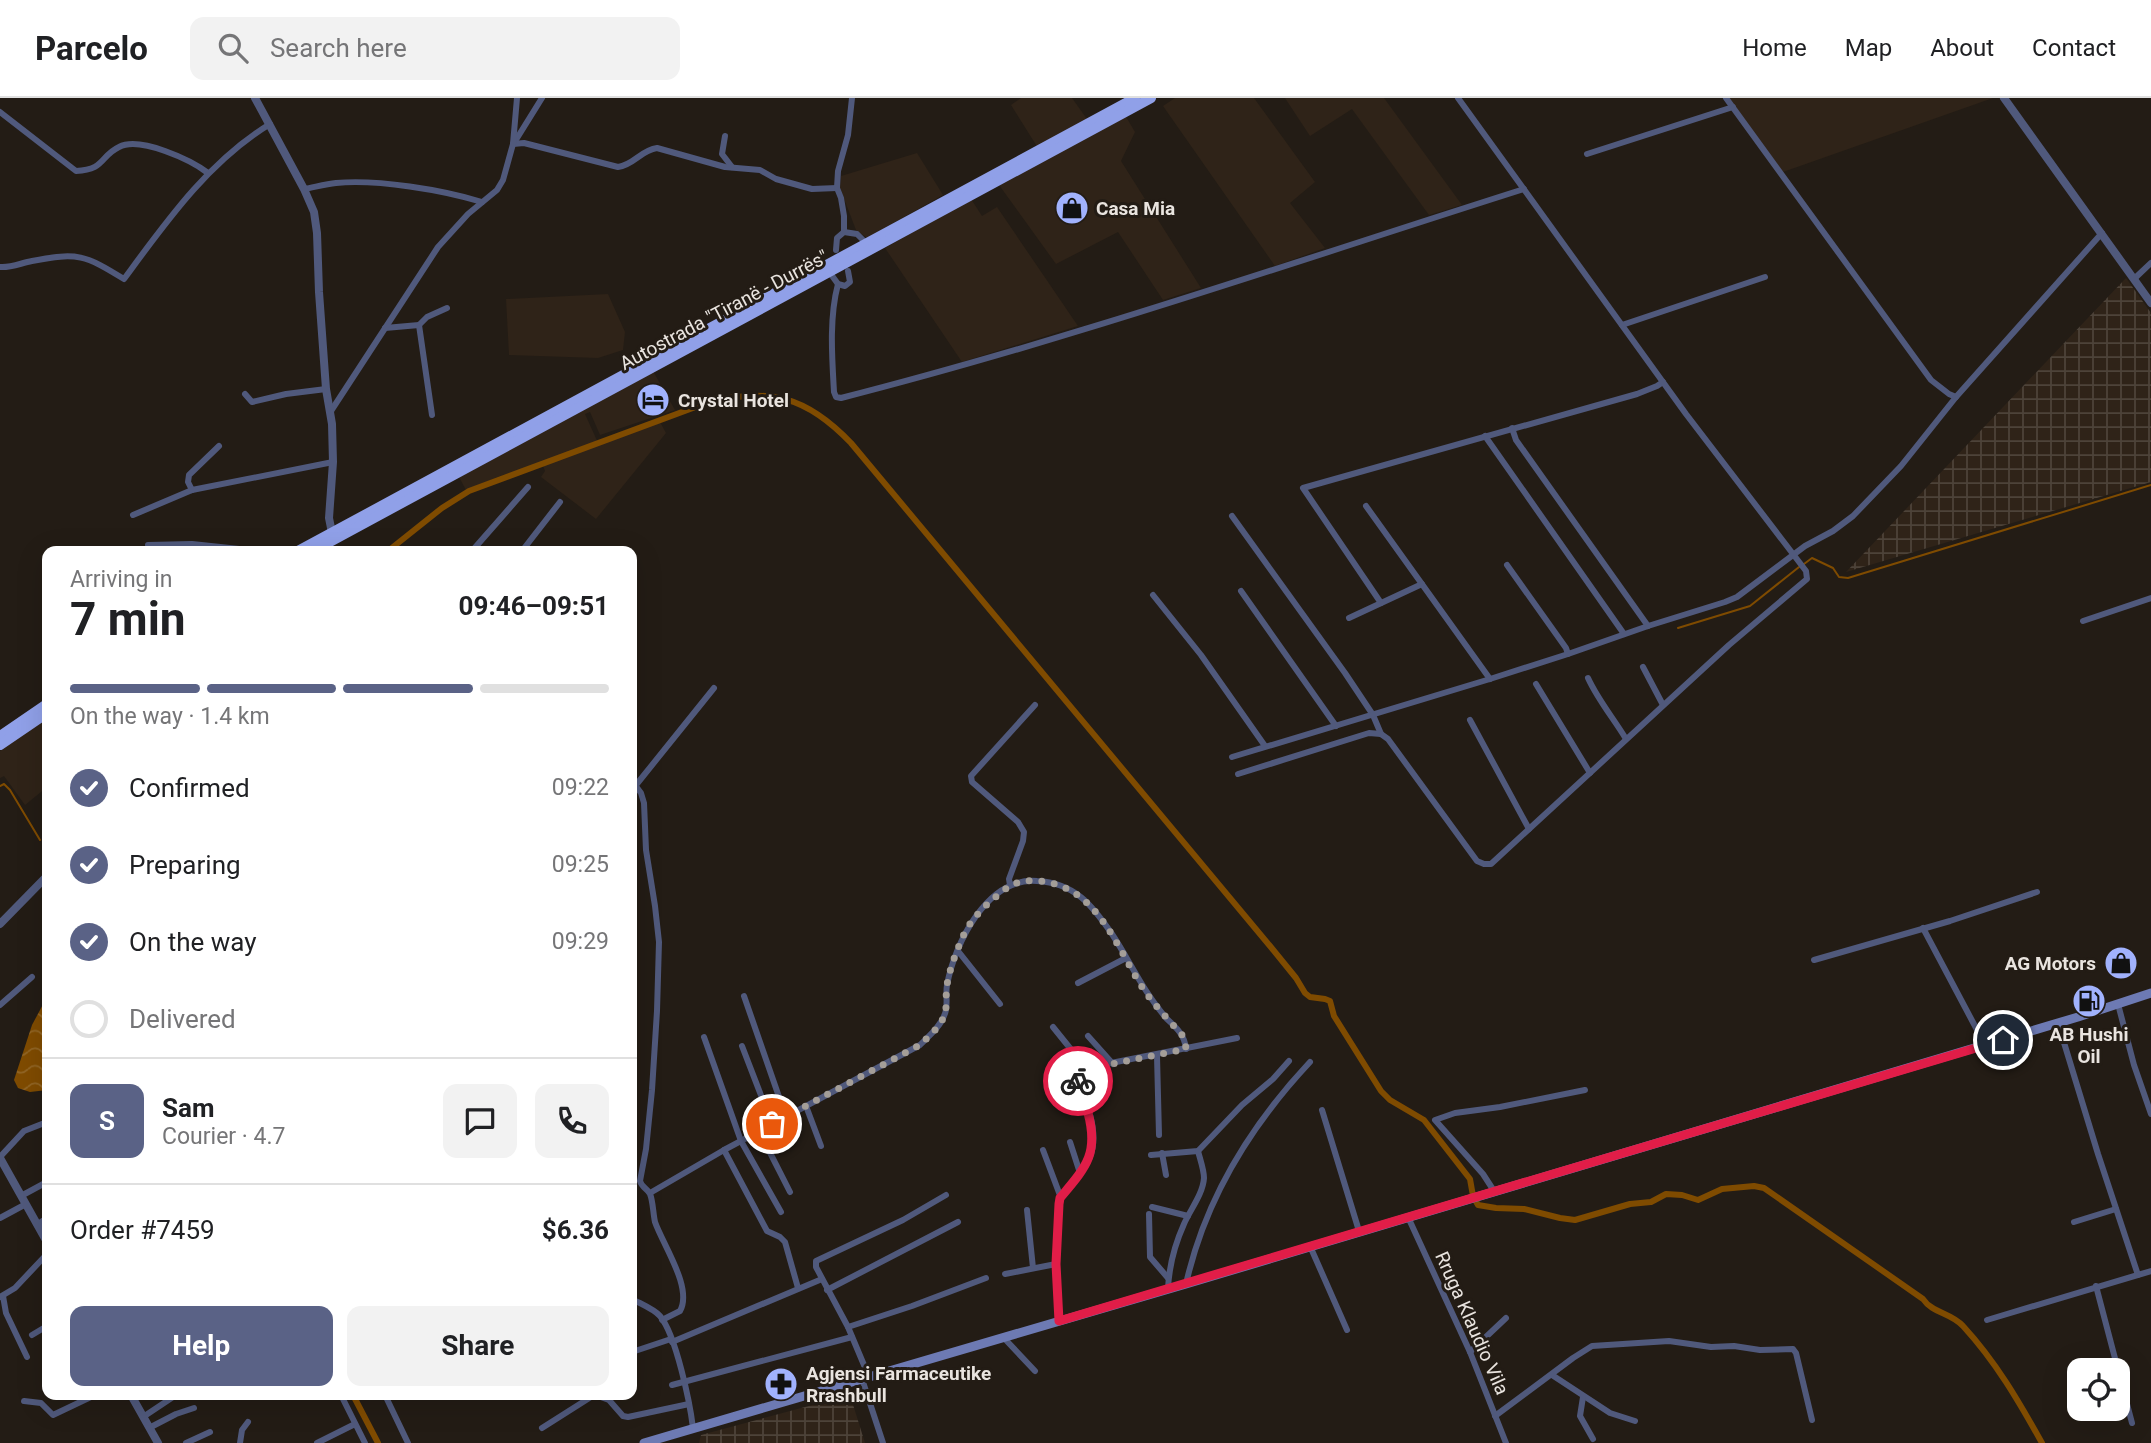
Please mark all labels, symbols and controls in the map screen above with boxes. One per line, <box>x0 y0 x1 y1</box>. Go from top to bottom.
search box <box>190 17 680 80</box>
text: Parcelo <box>35 29 148 68</box>
icon: search <box>214 29 252 67</box>
text: Search here <box>270 33 407 63</box>
text: Home <box>1742 34 1807 62</box>
text: Map <box>1845 34 1892 62</box>
text: About <box>1930 34 1994 62</box>
text: Contact <box>2032 34 2116 62</box>
shop icon: Casa Mia <box>1053 189 1091 227</box>
place label: Casa Mia <box>1096 197 1175 220</box>
street label: Autostrada "Tiranë - Durrës" <box>616 245 832 375</box>
hotel icon: Crystal Hotel <box>634 381 672 419</box>
place label: Crystal Hotel <box>678 389 789 412</box>
text: Arriving in <box>70 566 173 593</box>
text: 09:46–09:51 <box>459 591 609 621</box>
text: 7 min <box>70 592 186 646</box>
text: On the way · 1.4 km <box>70 703 270 730</box>
icon: check <box>70 769 108 807</box>
text: Confirmed <box>129 773 250 803</box>
text: 09:22 <box>552 774 609 801</box>
icon: check <box>70 846 108 884</box>
text: Preparing <box>129 850 241 880</box>
text: 09:25 <box>552 851 609 878</box>
icon: check <box>70 923 108 961</box>
text: On the way <box>129 927 257 957</box>
text: 09:29 <box>552 928 609 955</box>
shop icon: AG Motors <box>2102 944 2140 982</box>
place label: AG Motors <box>2005 952 2096 975</box>
fuel station icon: AB Hushi Oil <box>2070 982 2108 1020</box>
text: Delivered <box>129 1004 236 1034</box>
pin <box>1973 1010 2033 1070</box>
icon: home <box>1984 1021 2022 1059</box>
place label: AB Hushi Oil <box>2049 1023 2129 1068</box>
courier <box>1043 1046 1113 1116</box>
icon: bike <box>1059 1062 1097 1100</box>
button: chat <box>443 1084 517 1158</box>
button: phone <box>535 1084 609 1158</box>
text: Sam <box>162 1093 214 1123</box>
pin <box>742 1094 802 1154</box>
icon: bag <box>753 1105 791 1143</box>
text: S <box>99 1106 115 1136</box>
text: Courier · 4.7 <box>162 1123 285 1150</box>
text: Order #7459 <box>70 1215 215 1245</box>
text: $6.36 <box>542 1215 609 1245</box>
street label: Rruga Klaudio Vila <box>1430 1248 1514 1398</box>
button: Help <box>70 1306 333 1386</box>
button: Share <box>347 1306 609 1386</box>
map controls <box>2067 1358 2130 1421</box>
button: locate <box>2067 1358 2130 1421</box>
place label: Agjensi Farmaceutike Rrashbull <box>806 1362 991 1407</box>
pharmacy icon: Agjensi Farmaceutike Rrashbull <box>762 1365 800 1403</box>

